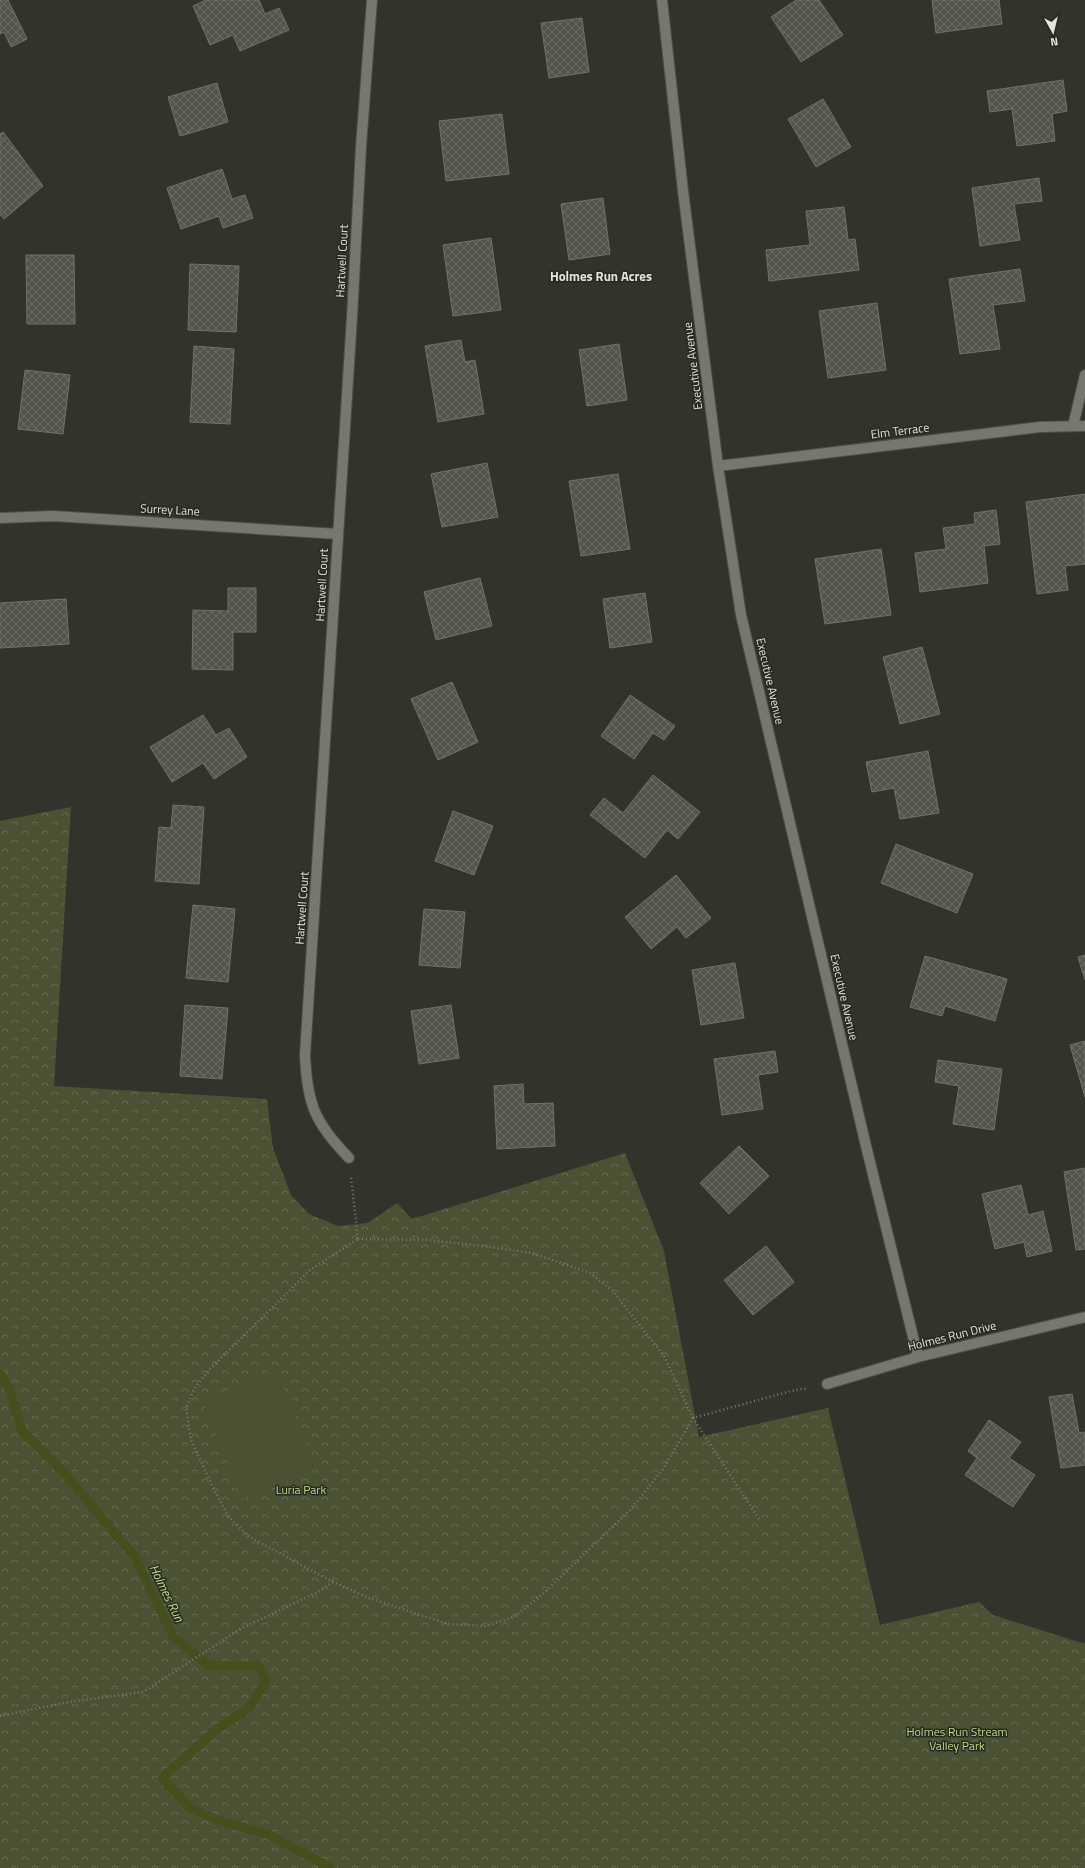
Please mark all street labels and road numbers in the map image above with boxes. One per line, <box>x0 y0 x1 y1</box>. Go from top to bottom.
street label: Hartwell Court <box>330 223 353 298</box>
street label: Executive Avenue <box>678 321 707 411</box>
street label: Elm Terrace <box>870 417 930 444</box>
street label: Surrey Lane <box>140 498 200 521</box>
street label: Hartwell Court <box>310 547 333 622</box>
street label: Executive Avenue <box>751 636 790 726</box>
street label: Hartwell Court <box>289 870 314 945</box>
street label: Executive Avenue <box>825 952 864 1042</box>
street label: Holmes Run Drive <box>906 1315 998 1356</box>

